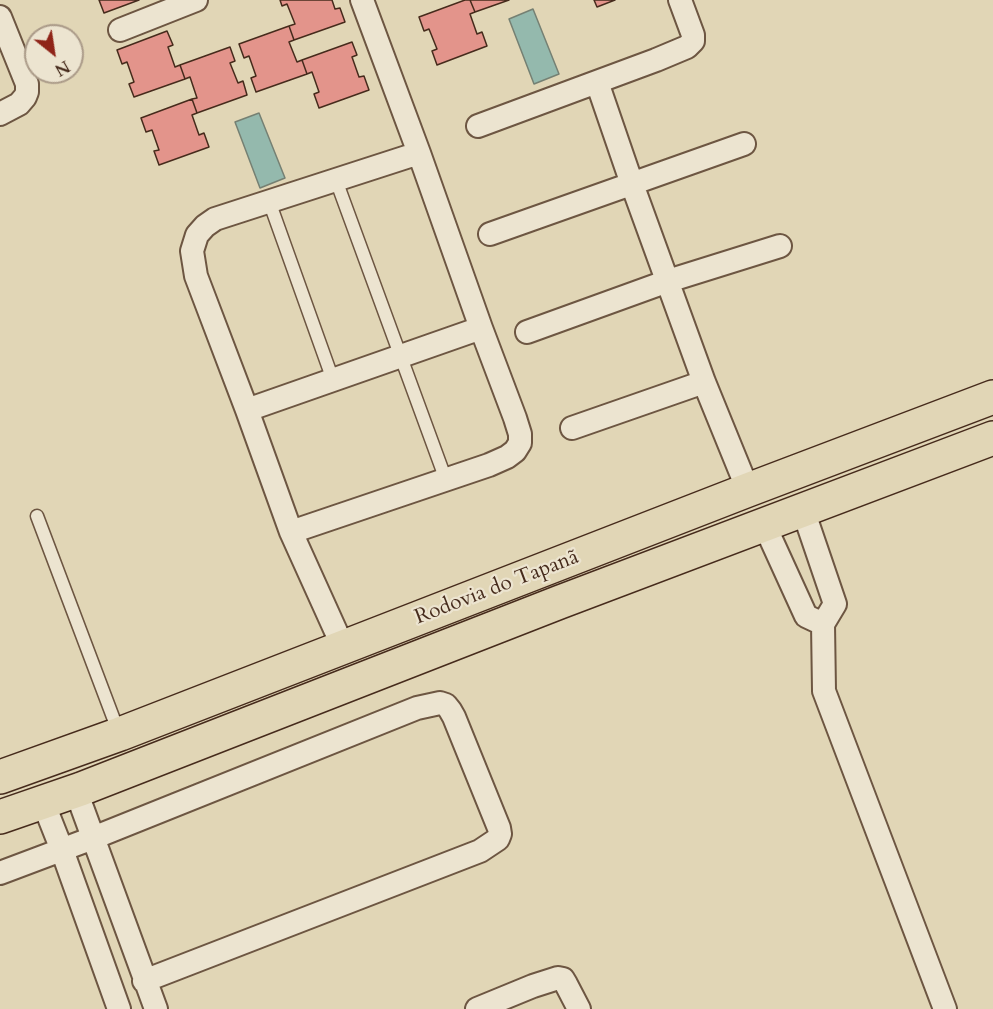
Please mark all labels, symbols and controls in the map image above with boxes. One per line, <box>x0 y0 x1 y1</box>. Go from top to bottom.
north arrow <box>24 24 84 84</box>
text: N <box>50 55 74 81</box>
street label: Rodovia do Tapanã <box>411 545 583 631</box>

